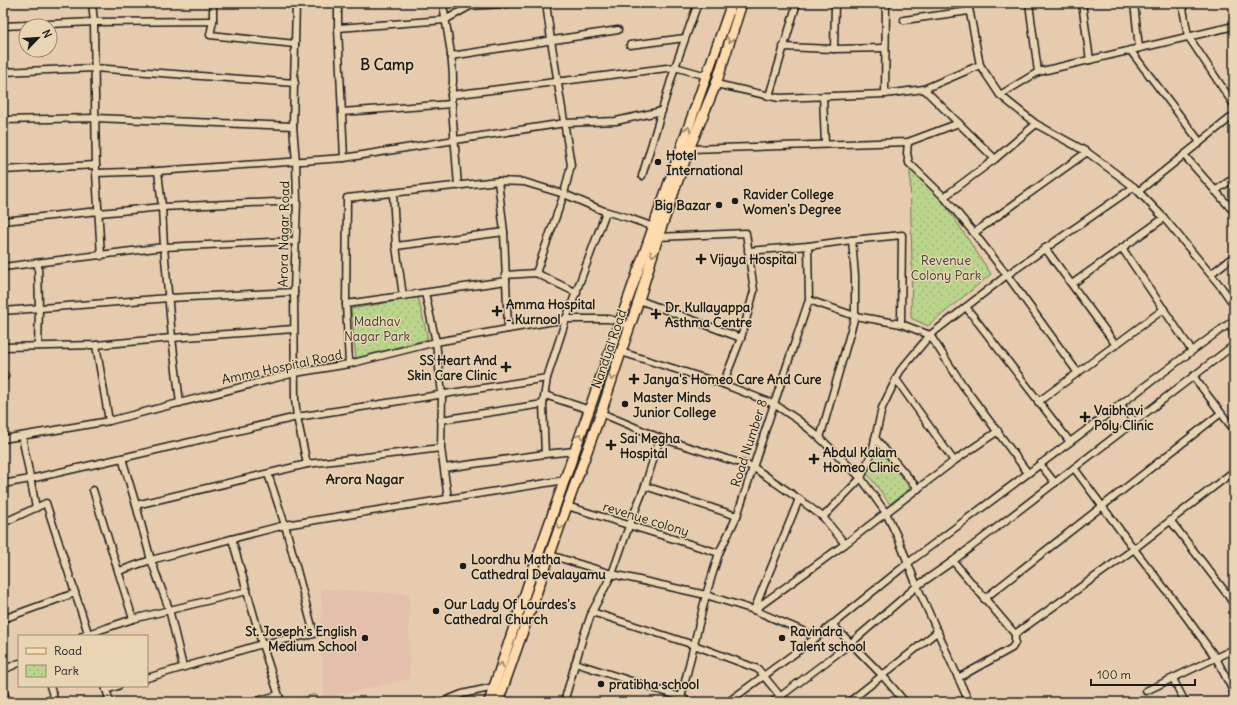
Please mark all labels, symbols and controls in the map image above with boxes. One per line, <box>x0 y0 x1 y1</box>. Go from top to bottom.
north arrow <box>18 18 58 58</box>
text: N <box>39 27 55 40</box>
one-way arrow <box>726 36 735 43</box>
district label: B Camp <box>360 55 414 75</box>
one-way arrow <box>683 125 692 132</box>
place label: Hotel International <box>666 147 743 179</box>
marker: Hotel International <box>653 157 663 167</box>
street label: Arora Nagar Road <box>275 180 293 287</box>
place label: Ravider College Women's Degree <box>743 186 841 218</box>
marker: Ravider College Women's Degree <box>730 196 740 206</box>
place label: Big Bazar <box>654 197 712 214</box>
marker: Big Bazar <box>714 200 724 210</box>
one-way arrow <box>649 251 658 258</box>
place label: Vijaya Hospital <box>710 251 797 268</box>
park label: Revenue Colony Park <box>911 252 982 284</box>
marker: Vijaya Hospital <box>695 253 707 265</box>
place label: Amma Hospital - Kurnool <box>506 296 595 328</box>
place label: Dr. Kullayappa Asthma Centre <box>665 299 752 331</box>
marker: Amma Hospital - Kurnool <box>491 305 503 317</box>
street label: Nandyal Road <box>587 307 631 391</box>
marker: Dr. Kullayappa Asthma Centre <box>650 308 662 320</box>
park label: Madhav Nagar Park <box>344 313 410 345</box>
street label: Amma Hospital Road <box>220 346 344 388</box>
place label: SS Heart And Skin Care Clinic <box>407 352 497 384</box>
marker: SS Heart And Skin Care Clinic <box>500 361 512 373</box>
place label: Janya's Homeo Care And Cure <box>643 371 822 388</box>
marker: Janya's Homeo Care And Cure <box>628 373 640 385</box>
one-way arrow <box>609 374 617 381</box>
place label: Master Minds Junior College <box>633 389 716 421</box>
street label: Road Number 8 <box>727 397 771 489</box>
marker: Master Minds Junior College <box>620 399 630 409</box>
place label: Vaibhavi Poly Clinic <box>1094 402 1154 434</box>
marker: Vaibhavi Poly Clinic <box>1079 411 1091 423</box>
place label: Sai Megha Hospital <box>620 430 681 462</box>
one-way arrow <box>576 433 584 440</box>
marker: Sai Megha Hospital <box>605 439 617 451</box>
place label: Abdul Kalam Homeo Clinic <box>823 444 900 476</box>
marker: Abdul Kalam Homeo Clinic <box>808 453 820 465</box>
district label: Arora Nagar <box>326 470 404 488</box>
street label: revenue colony <box>601 498 691 540</box>
one-way arrow <box>556 523 564 530</box>
place label: Loordhu Matha Cathedral Devalayamu <box>471 551 606 583</box>
marker: Loordhu Matha Cathedral Devalayamu <box>458 561 468 571</box>
place label: Our Lady Of Lourdes's Cathedral Church <box>444 596 576 628</box>
marker: Our Lady Of Lourdes's Cathedral Church <box>431 606 441 616</box>
place label: St. Joseph's English Medium School <box>245 623 357 655</box>
place label: Ravindra Talent school <box>790 623 866 655</box>
marker: St. Joseph's English Medium School <box>360 633 370 643</box>
marker: Ravindra Talent school <box>777 633 787 643</box>
legend <box>18 635 148 687</box>
text: Road <box>54 643 82 658</box>
scale bar <box>1091 661 1195 687</box>
one-way arrow <box>497 662 505 669</box>
text: Park <box>54 663 79 678</box>
text: 100 m <box>1097 667 1131 682</box>
place label: pratibha school <box>609 676 699 693</box>
marker: pratibha school <box>596 679 606 689</box>

